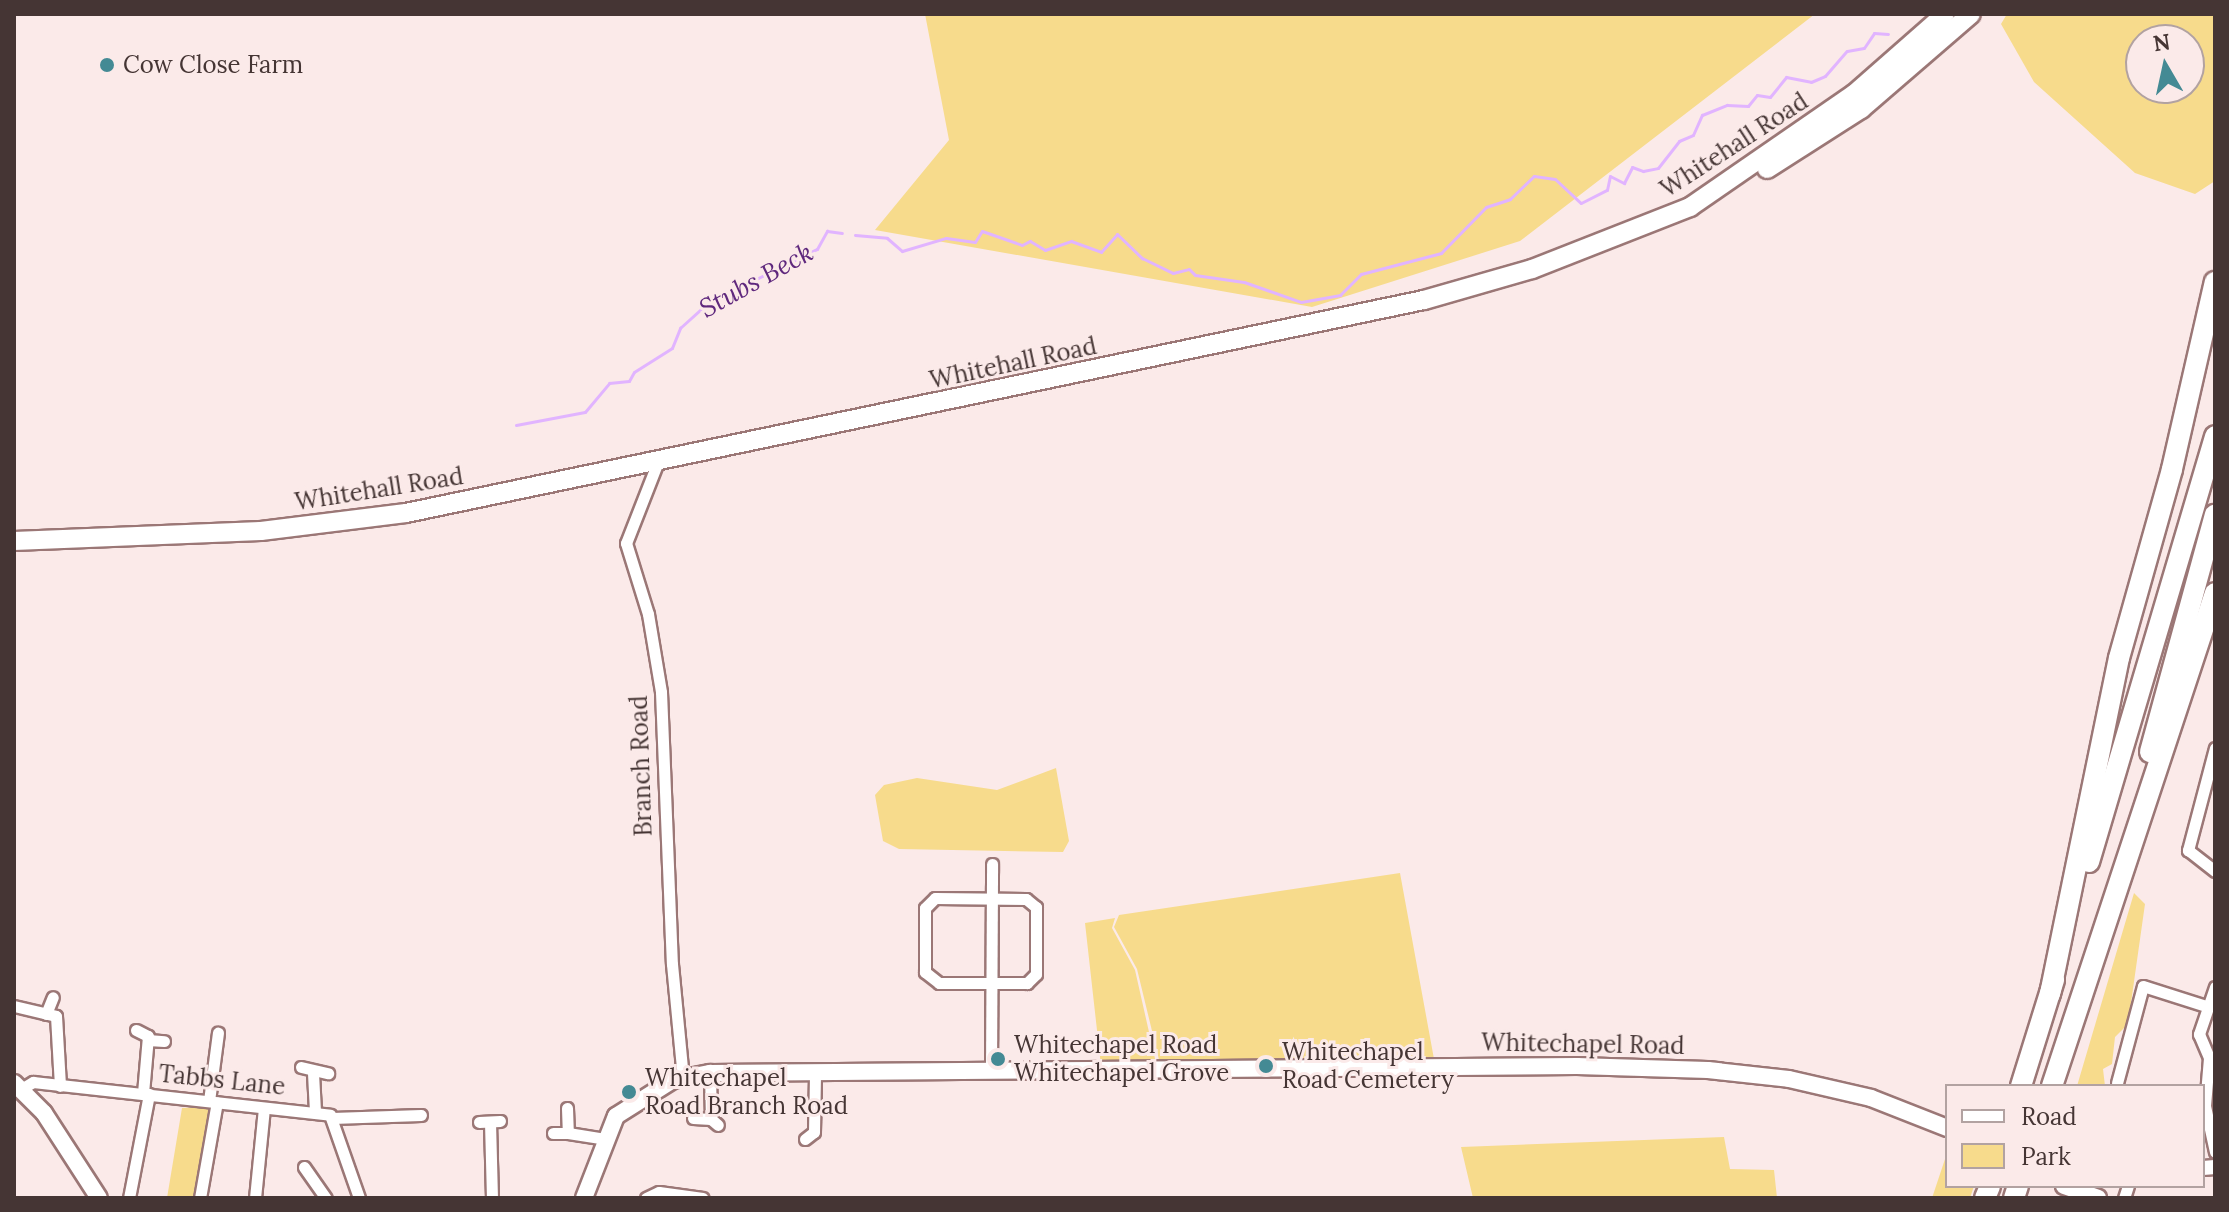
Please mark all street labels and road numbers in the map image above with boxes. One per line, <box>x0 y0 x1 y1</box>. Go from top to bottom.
street label: Whitehall Road <box>1655 87 1813 203</box>
street label: Whitehall Road <box>927 331 1099 395</box>
street label: Whitehall Road <box>293 461 465 517</box>
street label: Branch Road <box>624 695 658 837</box>
street label: Whitechapel Road <box>1481 1028 1685 1060</box>
street label: Tabbs Lane <box>157 1059 287 1101</box>

